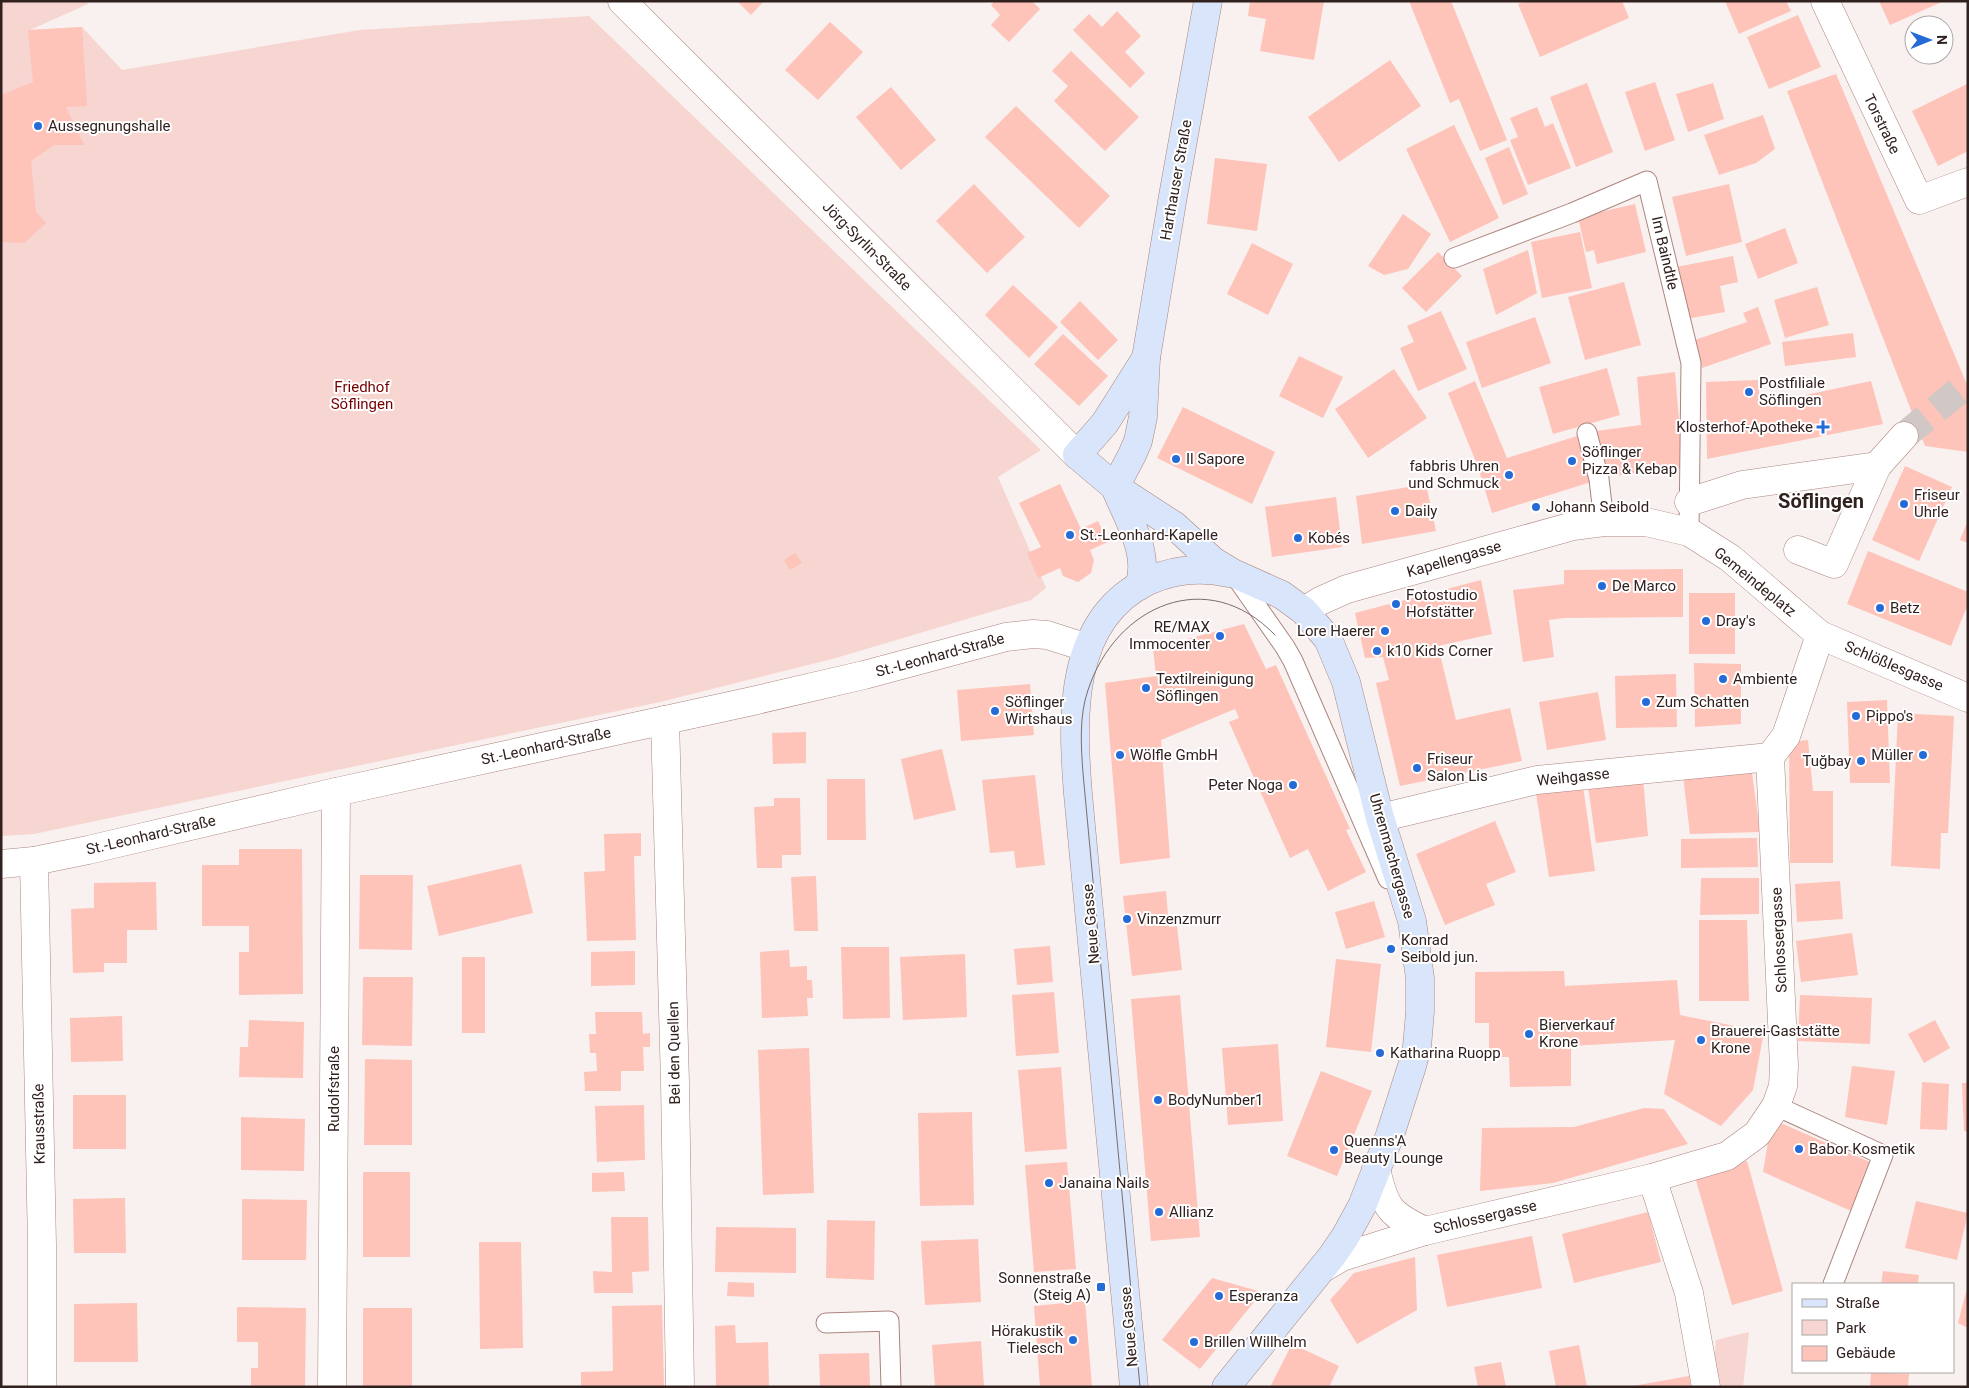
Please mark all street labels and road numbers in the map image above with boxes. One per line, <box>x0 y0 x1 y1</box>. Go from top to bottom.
street label: Torstraße <box>1860 91 1904 157</box>
street label: Harthauser Straße <box>1157 118 1195 242</box>
street label: Jörg-Syrlin-Straße <box>819 198 915 294</box>
street label: Im Baindtle <box>1648 214 1682 292</box>
street label: Kapellengasse <box>1405 537 1503 581</box>
street label: Gemeindeplatz <box>1710 543 1800 621</box>
street label: St.-Leonhard-Straße <box>874 629 1006 681</box>
street label: Schlößlesgasse <box>1842 637 1946 695</box>
street label: St.-Leonhard-Straße <box>479 723 613 769</box>
street label: Weihgasse <box>1536 764 1610 790</box>
street label: Uhrenmachergasse <box>1365 791 1419 921</box>
street label: St.-Leonhard-Straße <box>84 811 218 859</box>
street label: Neue Gasse <box>1079 883 1103 965</box>
street label: Schlossergasse <box>1767 887 1791 993</box>
street label: Bei den Quellen <box>664 1001 684 1105</box>
street label: Rudolfstraße <box>325 1046 343 1132</box>
street label: Krausstraße <box>29 1083 49 1165</box>
street label: Schlossergasse <box>1432 1196 1539 1238</box>
street label: Neue Gasse <box>1117 1286 1141 1368</box>

